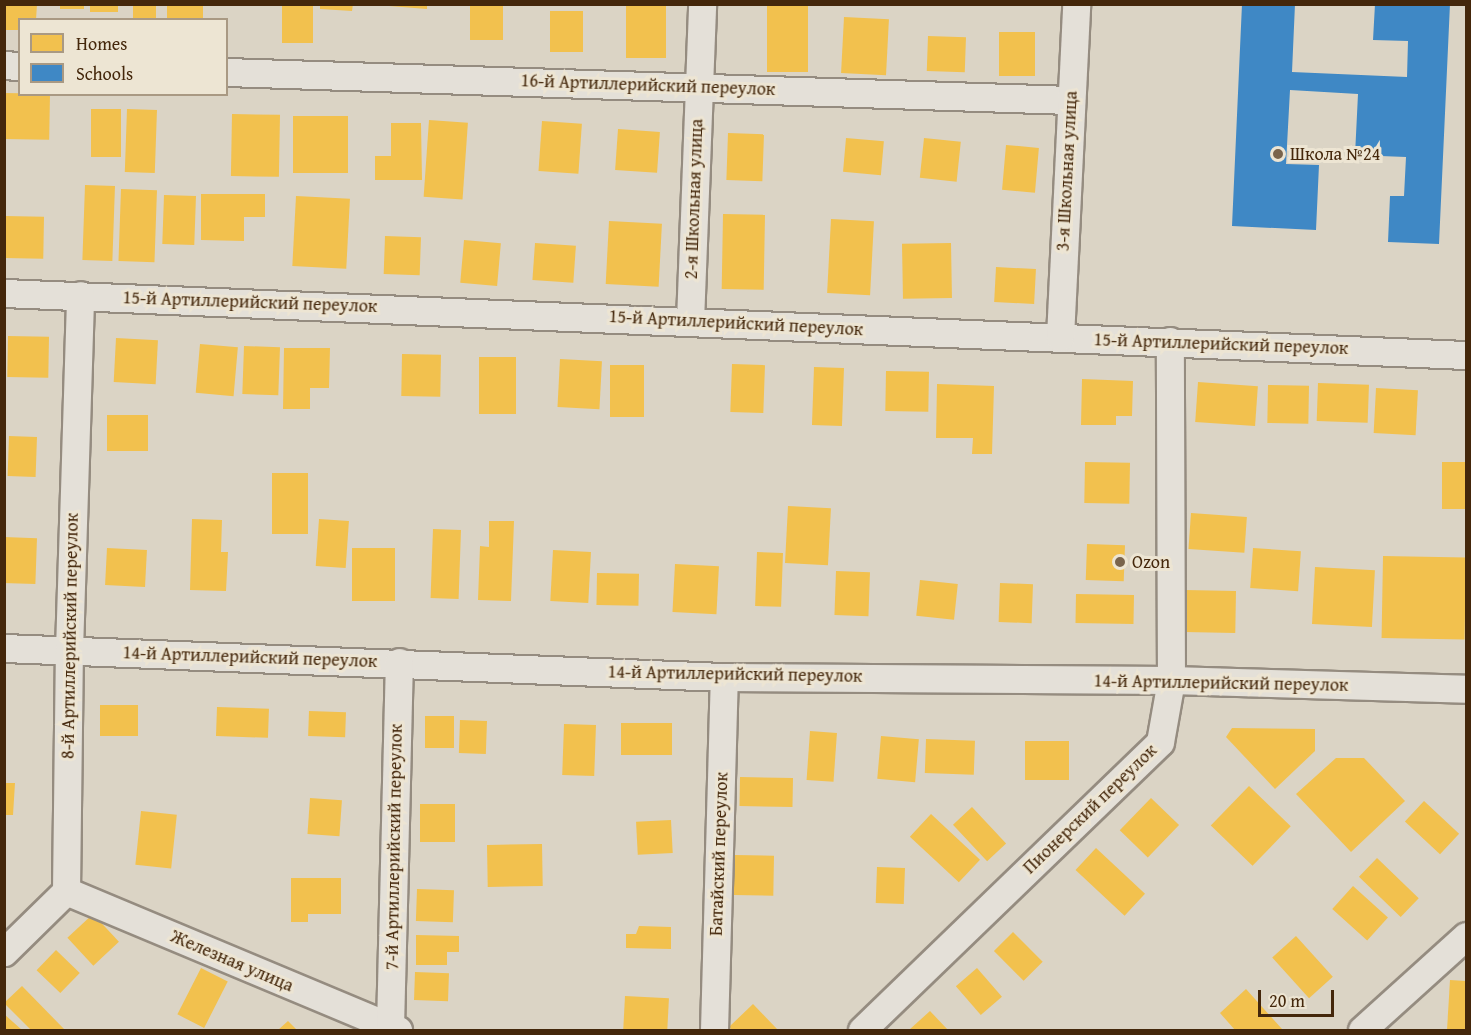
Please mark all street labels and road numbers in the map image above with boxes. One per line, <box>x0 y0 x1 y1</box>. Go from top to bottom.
street label: 16-й Артиллерийский переулок <box>520 70 776 100</box>
street label: 3-я Школьная улица <box>1052 90 1082 252</box>
street label: 2-я Школьная улица <box>680 118 708 280</box>
street label: 15-й Артиллерийский переулок <box>122 287 378 317</box>
street label: 15-й Артиллерийский переулок <box>608 306 864 340</box>
street label: 15-й Артиллерийский переулок <box>1093 329 1349 359</box>
street label: 8-й Артиллерийский переулок <box>57 513 83 759</box>
street label: 14-й Артиллерийский переулок <box>122 642 378 672</box>
street label: 14-й Артиллерийский переулок <box>607 661 863 687</box>
street label: 14-й Артиллерийский переулок <box>1093 670 1349 696</box>
street label: 7-й Артиллерийский переулок <box>381 724 407 970</box>
street label: Пионерский переулок <box>1019 740 1161 878</box>
street label: Батайский переулок <box>705 772 733 936</box>
street label: Железная улица <box>167 925 297 997</box>

